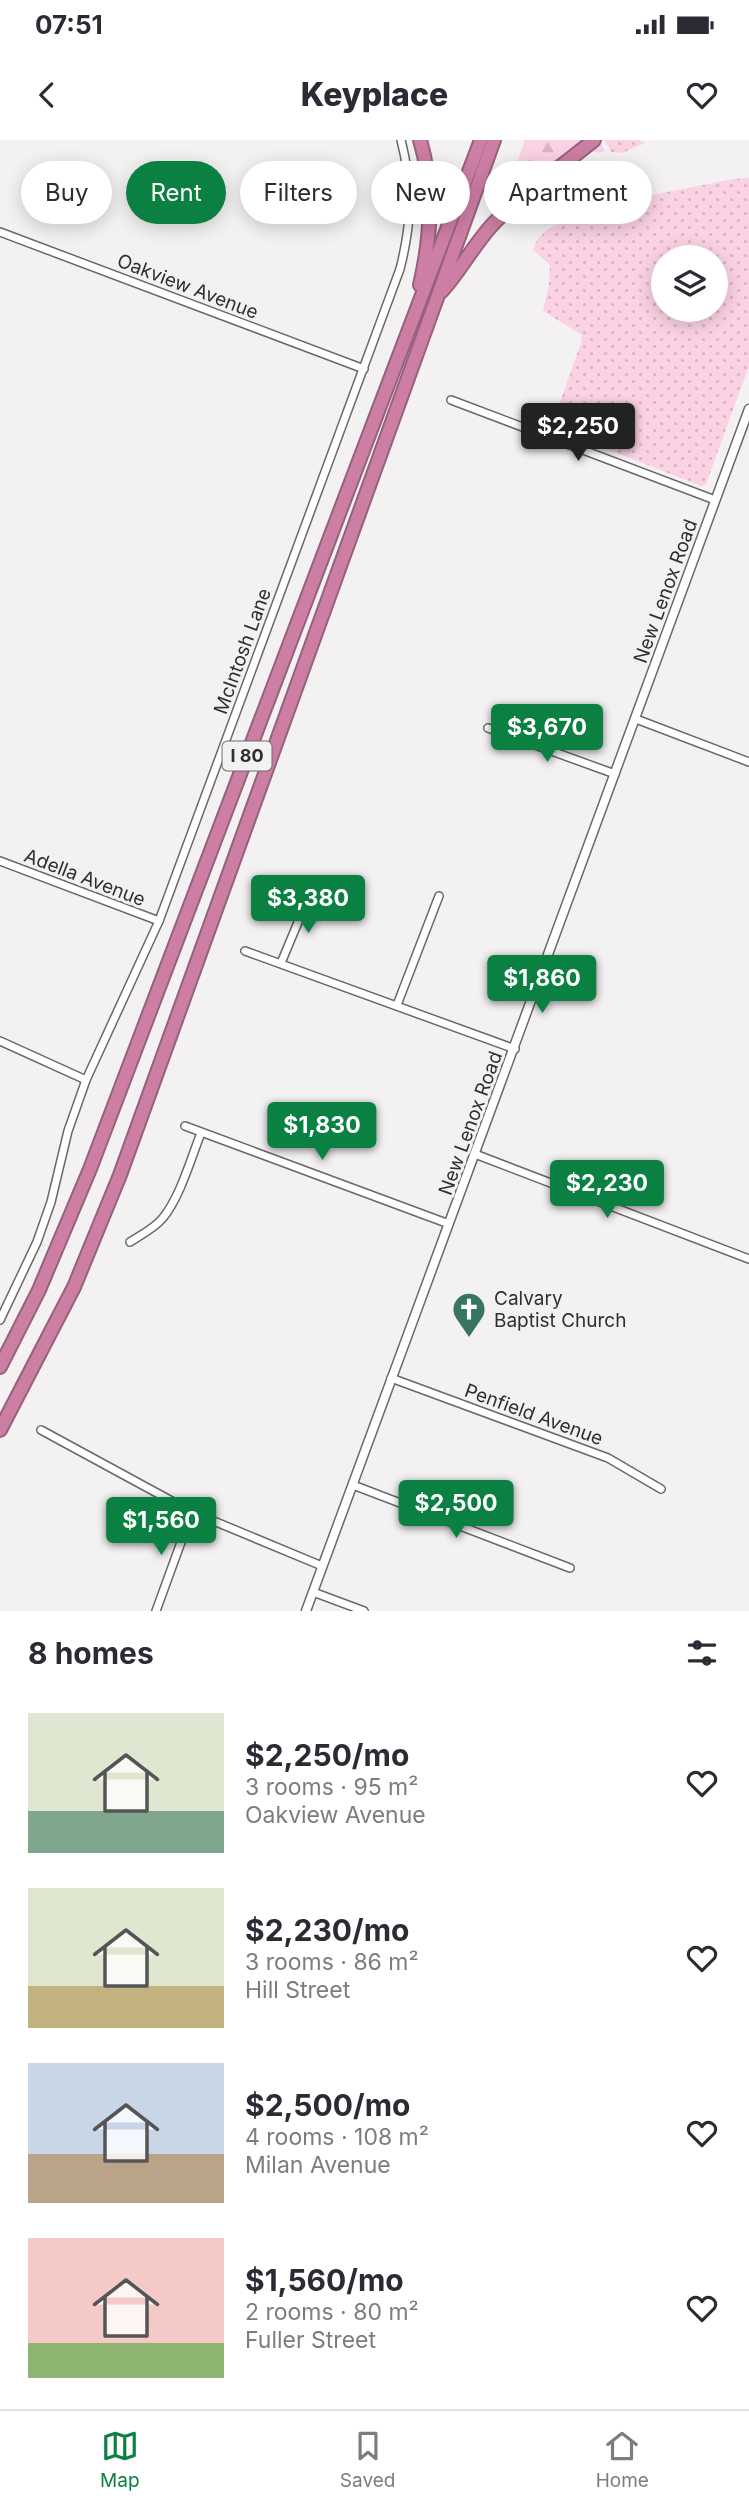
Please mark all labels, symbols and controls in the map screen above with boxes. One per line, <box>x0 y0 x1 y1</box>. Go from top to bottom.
text: 07:51 <box>35 9 103 40</box>
text: Keyplace <box>301 75 448 114</box>
icon: back <box>28 76 66 114</box>
icon: heart <box>683 76 721 114</box>
chip: Buy <box>21 161 112 224</box>
chip: Rent <box>126 161 226 224</box>
chip: Filters <box>240 161 357 224</box>
chip: New <box>371 161 470 224</box>
chip: Apartment <box>484 161 652 224</box>
map controls <box>651 245 728 322</box>
button: layers <box>651 245 728 322</box>
street label: Oakview Avenue <box>114 249 262 324</box>
pin: $2,250 <box>521 404 635 463</box>
text: $2,250 <box>537 412 619 440</box>
street label: New Lenox Road <box>629 516 702 666</box>
street label: McIntosh Lane <box>209 585 276 717</box>
pin: $3,670 <box>490 704 604 764</box>
text: $3,670 <box>507 713 587 741</box>
road number: I 80 <box>222 742 272 770</box>
street label: Adella Avenue <box>21 844 149 911</box>
pin: $3,380 <box>251 876 365 935</box>
text: $3,380 <box>267 884 349 912</box>
pin: $1,860 <box>485 956 599 1015</box>
text: $1,860 <box>503 964 581 992</box>
street label: New Lenox Road <box>434 1048 507 1198</box>
pin: $1,830 <box>265 1102 379 1162</box>
text: $1,830 <box>283 1111 361 1139</box>
pin: $2,230 <box>550 1160 664 1220</box>
text: $2,230 <box>566 1169 648 1197</box>
place label: Calvary Baptist Church <box>494 1287 626 1332</box>
church icon: Calvary Baptist Church <box>450 1290 488 1339</box>
street label: Penfield Avenue <box>462 1379 606 1450</box>
pin: $2,500 <box>399 1480 513 1540</box>
text: $2,500 <box>415 1489 497 1517</box>
pin: $1,560 <box>104 1498 218 1557</box>
text: $1,560 <box>122 1506 200 1534</box>
icon: filters <box>683 1634 721 1672</box>
text: 8 homes <box>28 1635 154 1671</box>
text: $2,250/mo <box>245 1737 409 1773</box>
icon: home <box>84 1741 168 1825</box>
icon: heart <box>683 1764 721 1802</box>
text: 3 rooms · 95 m² <box>245 1773 418 1801</box>
text: Oakview Avenue <box>245 1801 426 1829</box>
text: $2,230/mo <box>245 1912 409 1948</box>
icon: home <box>84 1916 168 2000</box>
icon: heart <box>683 1939 721 1977</box>
text: 3 rooms · 86 m² <box>245 1948 419 1976</box>
text: Hill Street <box>245 1976 350 2004</box>
text: $2,500/mo <box>245 2087 410 2123</box>
icon: home <box>84 2091 168 2175</box>
icon: heart <box>683 2114 721 2152</box>
text: 4 rooms · 108 m² <box>245 2123 429 2151</box>
text: Milan Avenue <box>245 2151 391 2179</box>
text: $1,560/mo <box>245 2262 404 2298</box>
icon: home <box>84 2266 168 2350</box>
icon: heart <box>683 2289 721 2327</box>
text: 2 rooms · 80 m² <box>245 2298 419 2326</box>
text: Fuller Street <box>245 2326 376 2354</box>
tab: Map <box>100 2427 140 2492</box>
tab: Saved <box>340 2427 395 2492</box>
tab: Home <box>596 2427 649 2492</box>

